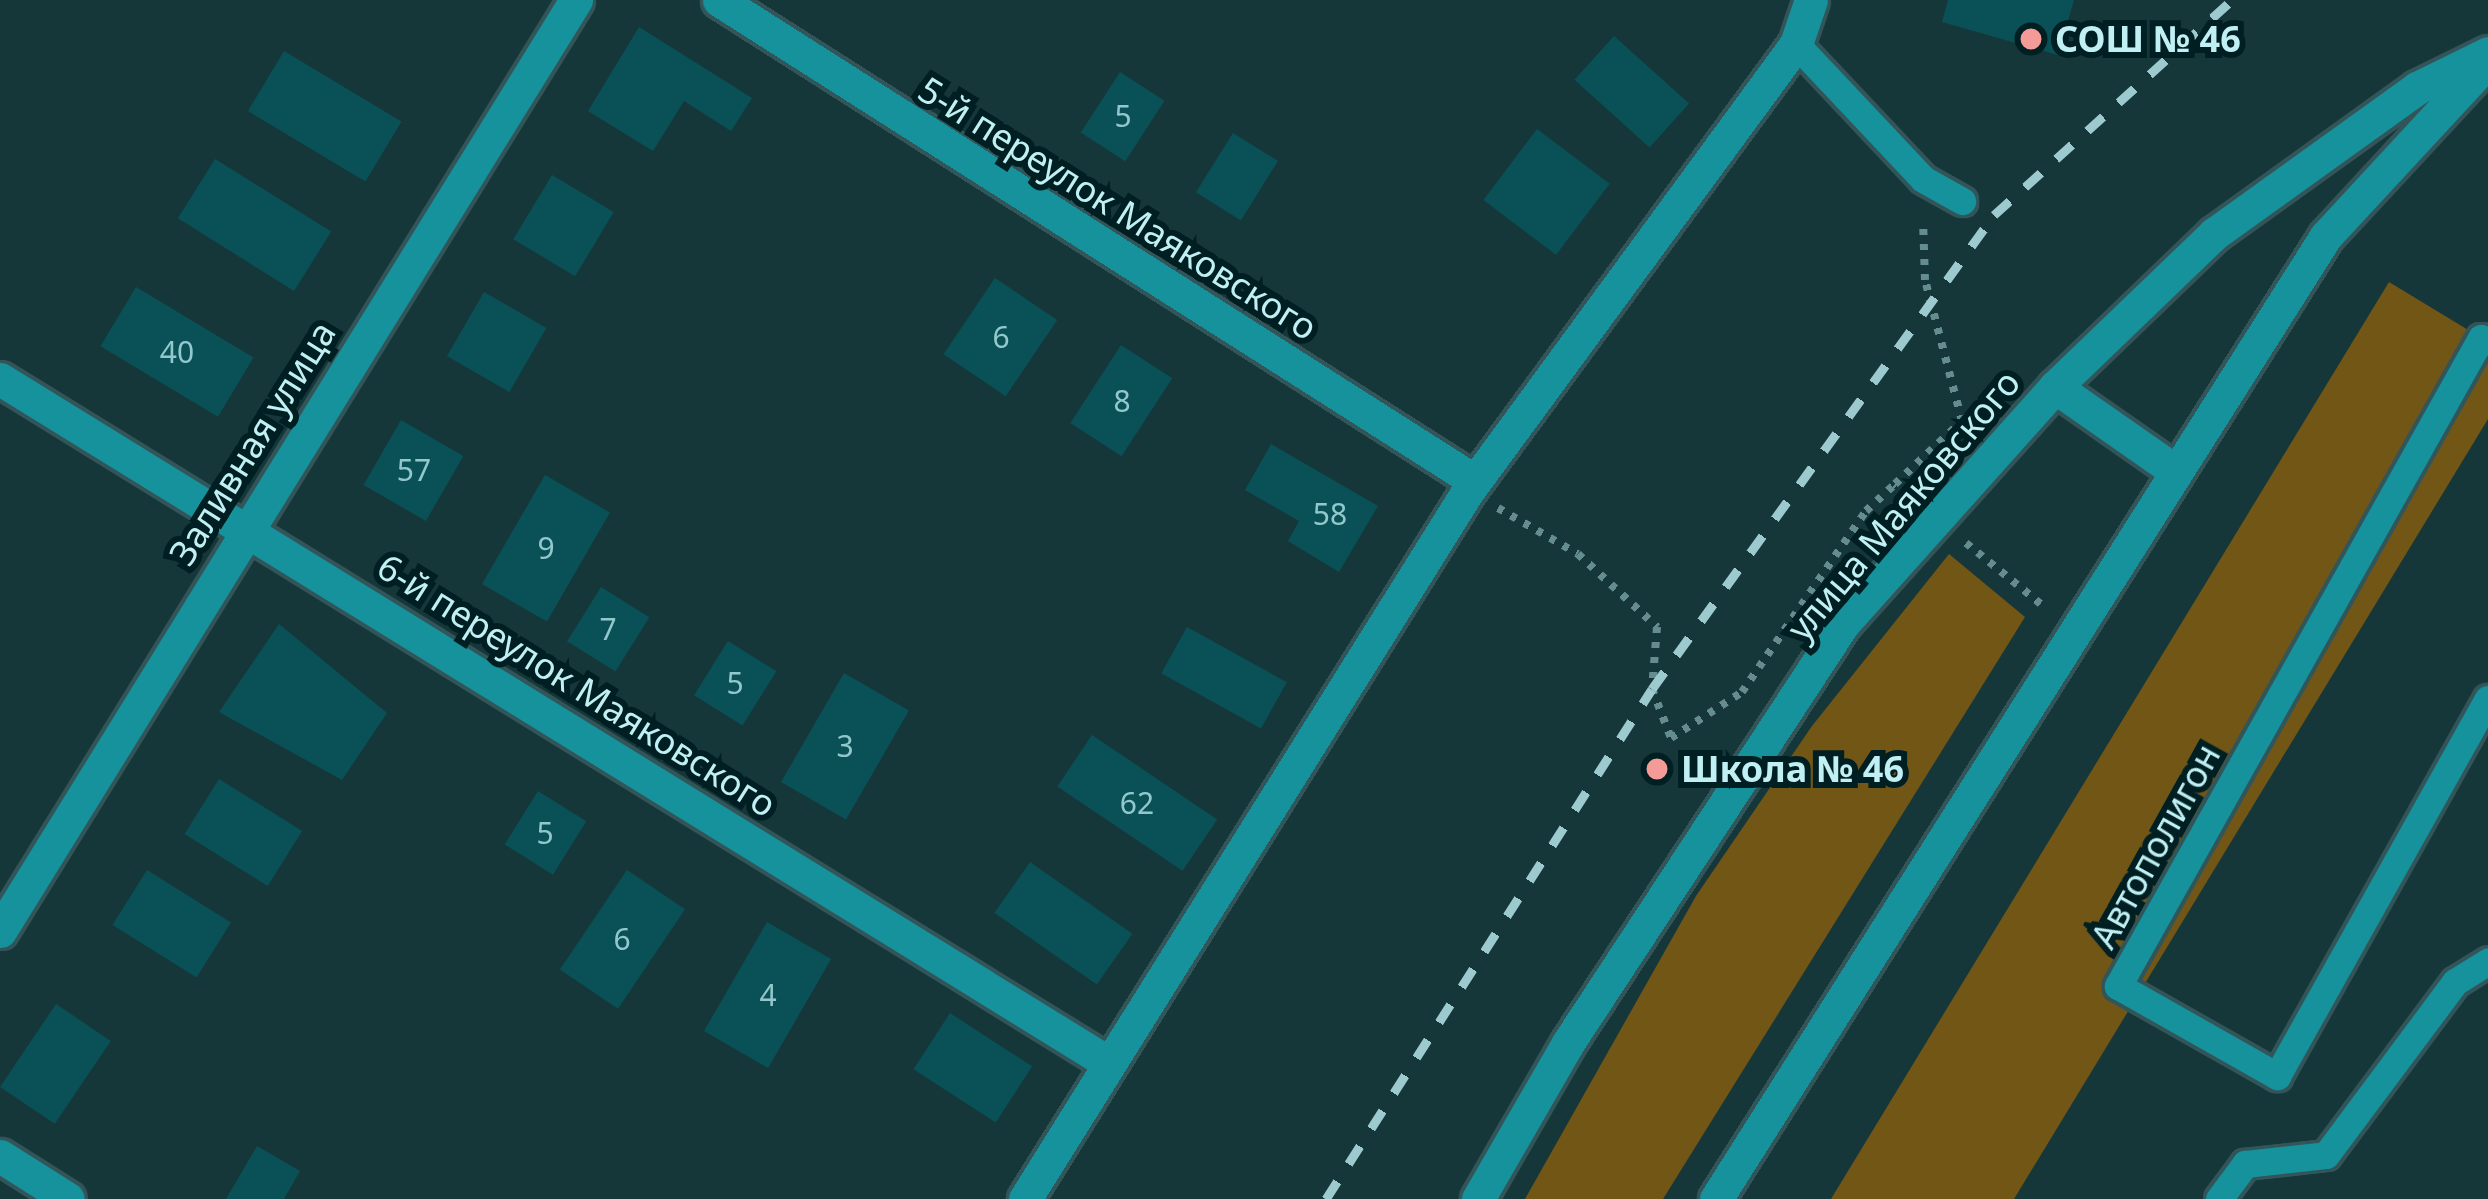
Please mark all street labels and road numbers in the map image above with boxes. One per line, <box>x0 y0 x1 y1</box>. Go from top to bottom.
street label: 5-й переулок Маяковского <box>911 67 1325 349</box>
street label: Заливная улица <box>160 313 344 573</box>
street label: улица Маяковского <box>1777 361 2029 649</box>
street label: 6-й переулок Маяковского <box>370 544 784 826</box>
street label: Автополигон <box>2081 737 2229 955</box>

